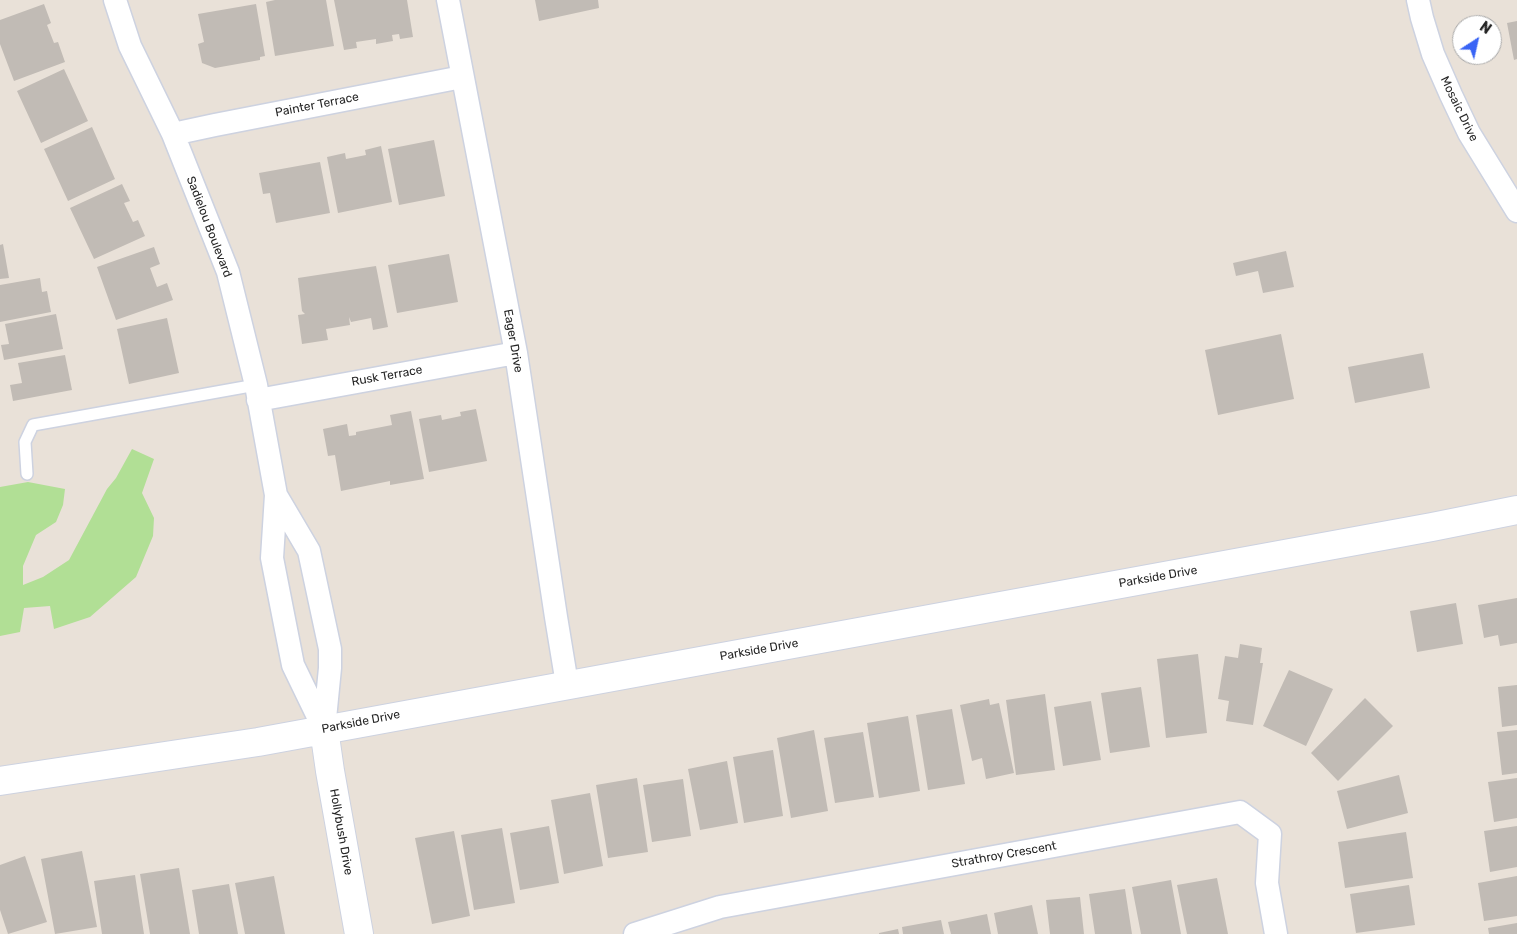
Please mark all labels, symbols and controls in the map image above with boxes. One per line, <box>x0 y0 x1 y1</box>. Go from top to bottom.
north arrow <box>1452 15 1502 65</box>
text: N <box>1476 18 1494 38</box>
street label: Mosaic Drive <box>1437 74 1481 144</box>
street label: Painter Terrace <box>274 90 360 120</box>
street label: Sadielou Boulevard <box>183 174 235 280</box>
street label: Eager Drive <box>500 308 526 374</box>
street label: Rusk Terrace <box>350 363 424 389</box>
street label: Parkside Drive <box>1118 563 1198 591</box>
street label: Parkside Drive <box>719 636 799 664</box>
street label: Parkside Drive <box>321 707 401 737</box>
street label: Hollybush Drive <box>326 788 356 876</box>
street label: Strathroy Crescent <box>950 839 1058 871</box>

